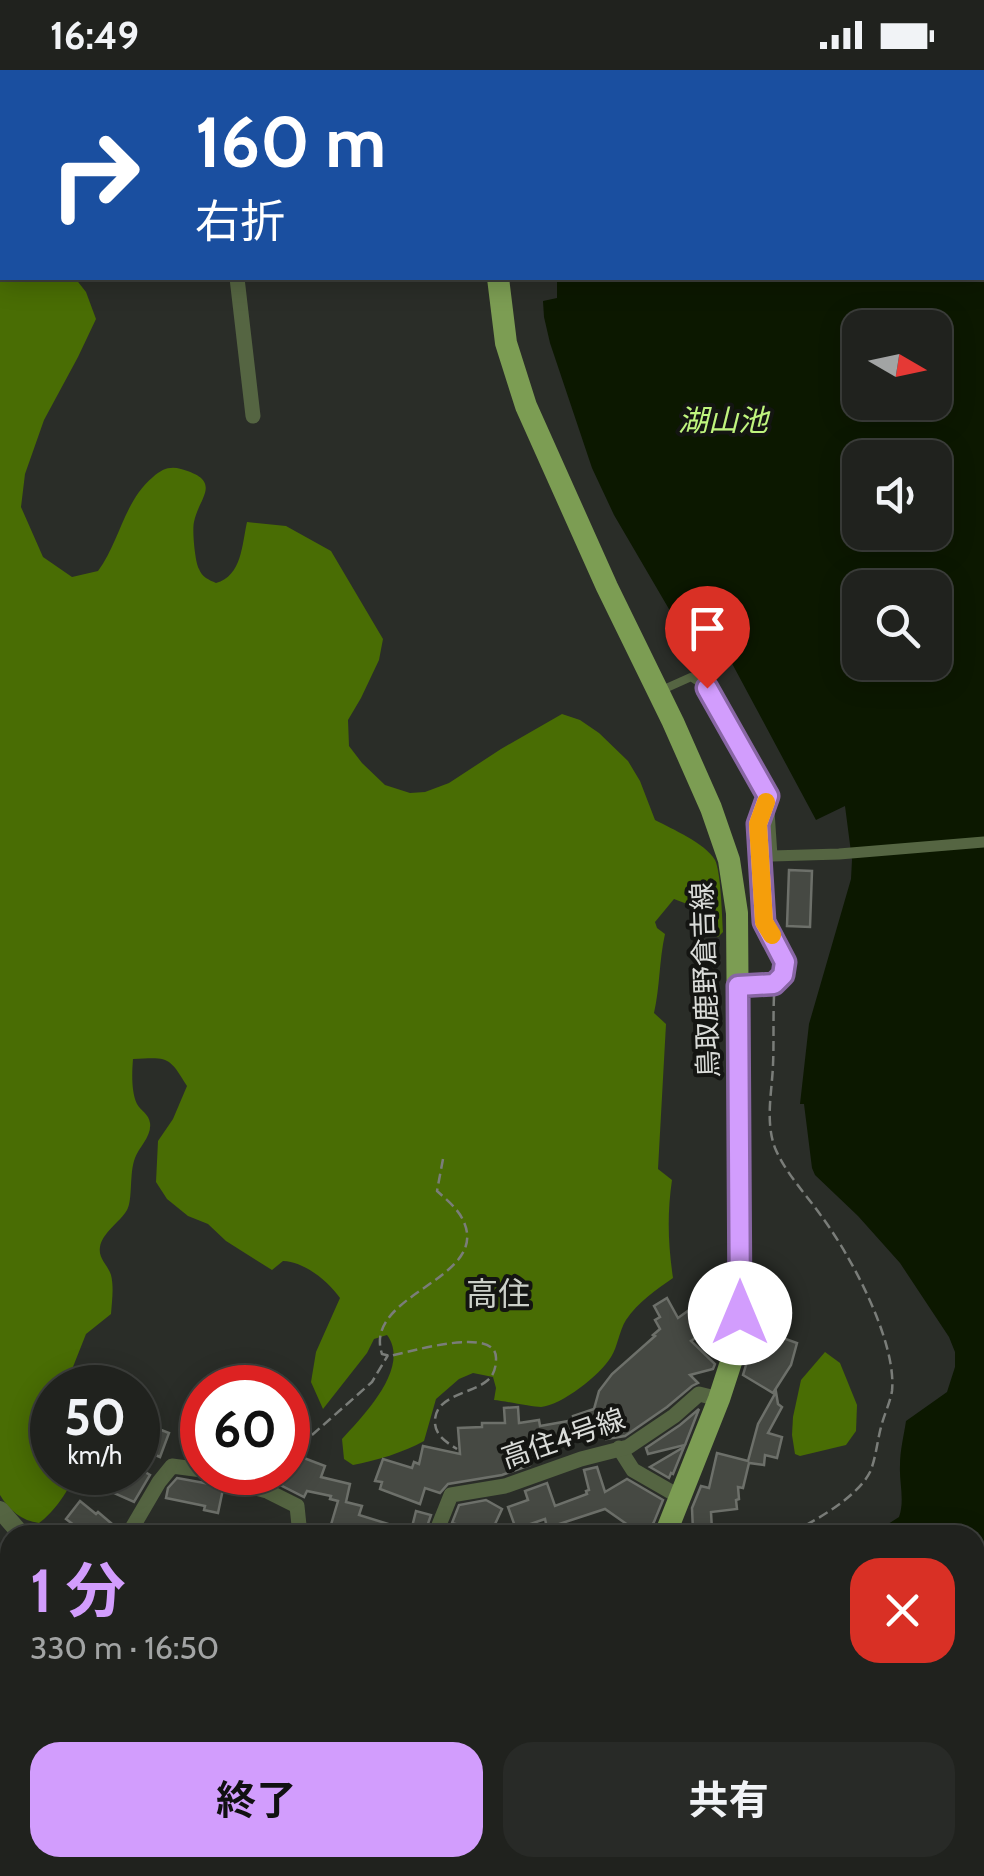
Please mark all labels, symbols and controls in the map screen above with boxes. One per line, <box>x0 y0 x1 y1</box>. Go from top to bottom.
text: 16:49 <box>50 12 139 59</box>
text: 160 m <box>195 99 386 185</box>
icon: right <box>30 110 160 240</box>
text: 右折 <box>195 194 285 248</box>
north arrow <box>842 310 952 420</box>
map controls <box>842 310 952 680</box>
water label: 湖山池 <box>678 402 771 439</box>
button: sound <box>842 440 952 550</box>
button: search <box>842 570 952 680</box>
pin <box>665 586 750 689</box>
icon: arrive <box>680 601 735 656</box>
street label: 鳥取鹿野倉吉線 <box>685 881 725 1079</box>
position arrow <box>688 1261 792 1365</box>
district label: 高住 <box>466 1274 530 1313</box>
speed limit sign: 60 <box>180 1365 310 1495</box>
text: 50 <box>64 1387 126 1448</box>
street label: 高住4号線 <box>497 1401 629 1475</box>
text: km/h <box>68 1440 122 1470</box>
text: 1 分 <box>30 1554 126 1627</box>
button: close <box>850 1558 955 1663</box>
text: 330 m · 16:50 <box>30 1628 219 1667</box>
button: 終了 <box>30 1742 483 1857</box>
button: 共有 <box>503 1742 955 1857</box>

